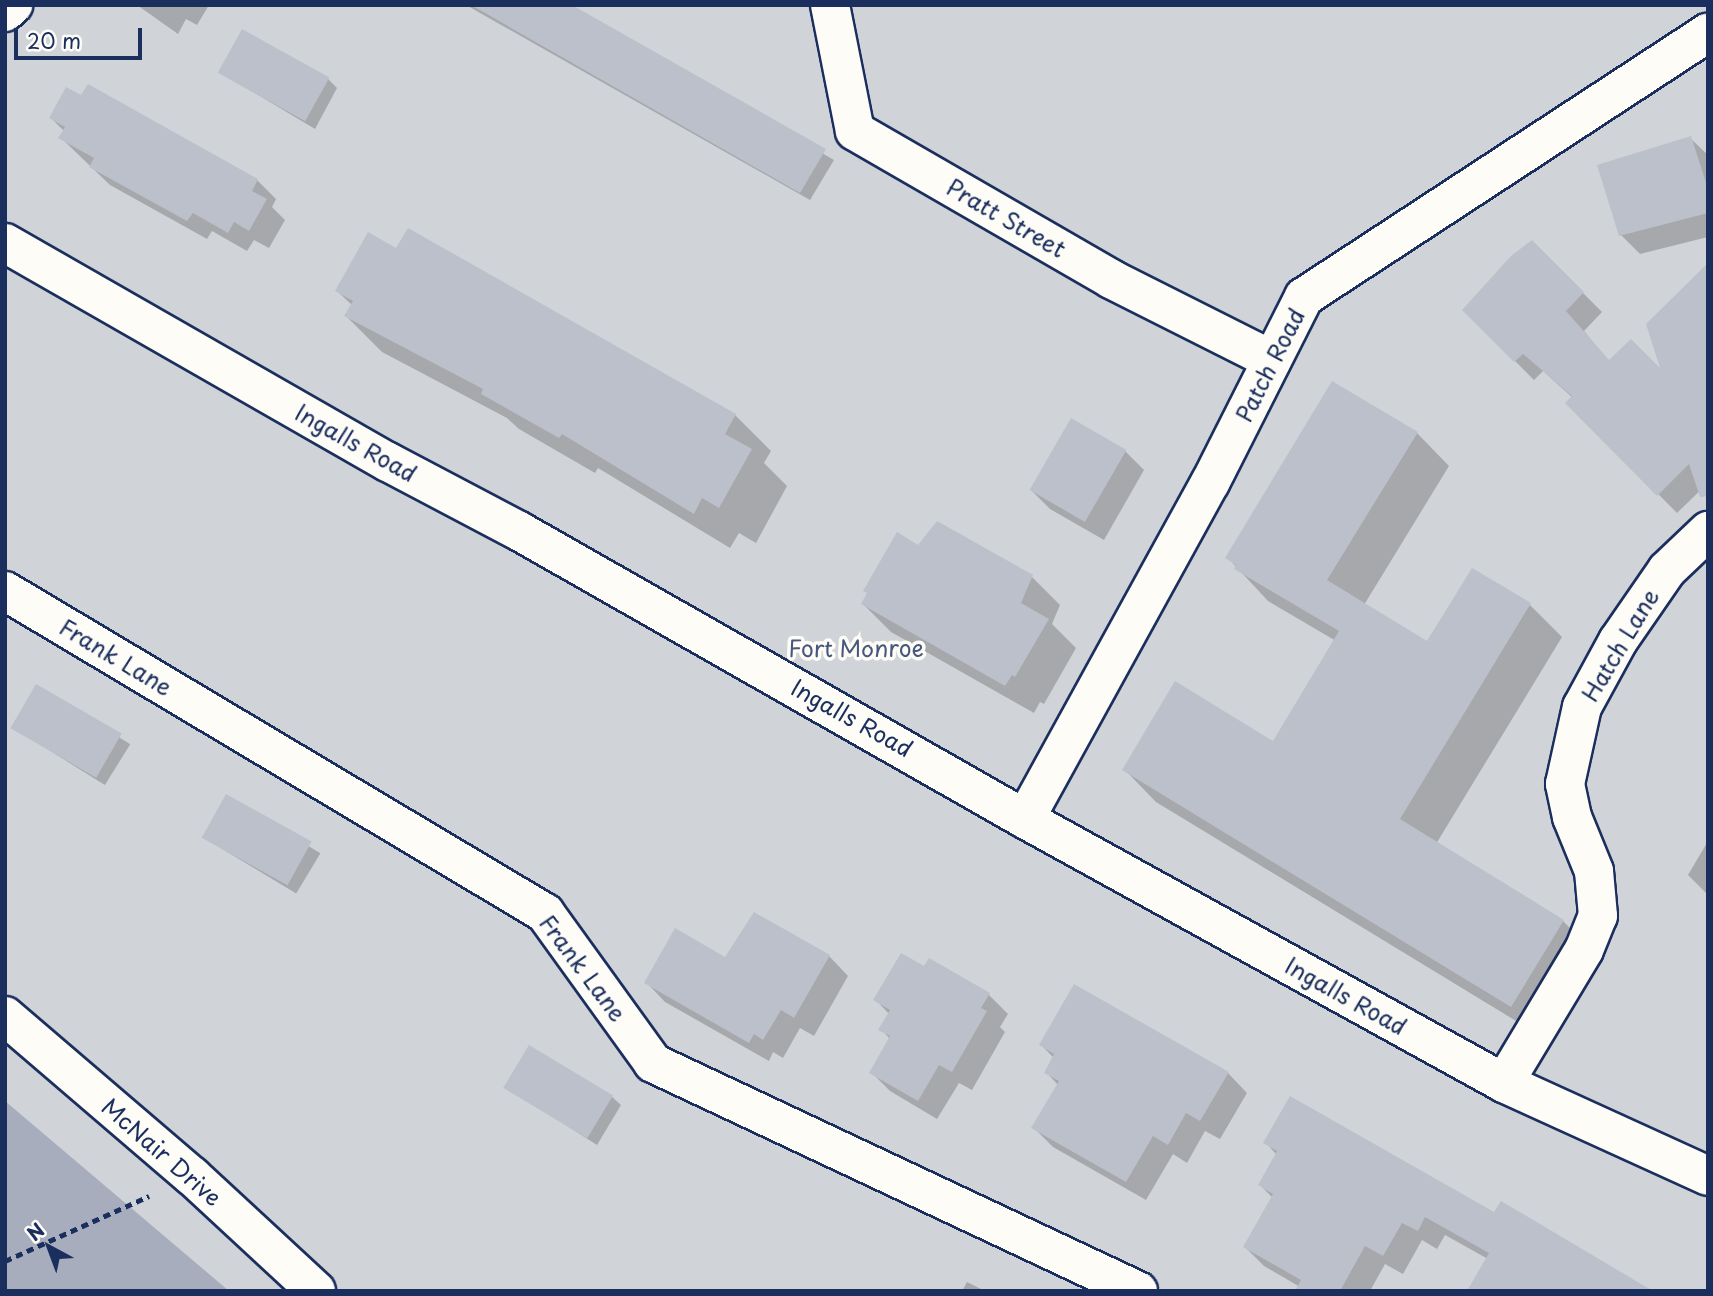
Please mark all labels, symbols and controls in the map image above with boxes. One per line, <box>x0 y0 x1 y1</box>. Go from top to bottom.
scale bar <box>18 14 145 58</box>
text: 20 m <box>27 24 81 56</box>
street label: Pratt Street <box>942 173 1070 263</box>
street label: Patch Road <box>1230 304 1310 426</box>
street label: Ingalls Road <box>291 398 421 488</box>
street label: Hatch Lane <box>1575 584 1665 706</box>
street label: Frank Lane <box>55 613 177 701</box>
park label: Fort Monroe <box>787 634 925 662</box>
street label: Ingalls Road <box>787 673 917 763</box>
street label: Frank Lane <box>534 910 632 1026</box>
street label: Ingalls Road <box>1281 951 1411 1041</box>
street label: McNair Drive <box>97 1093 227 1211</box>
north arrow <box>14 1212 84 1282</box>
text: N <box>20 1216 50 1247</box>

